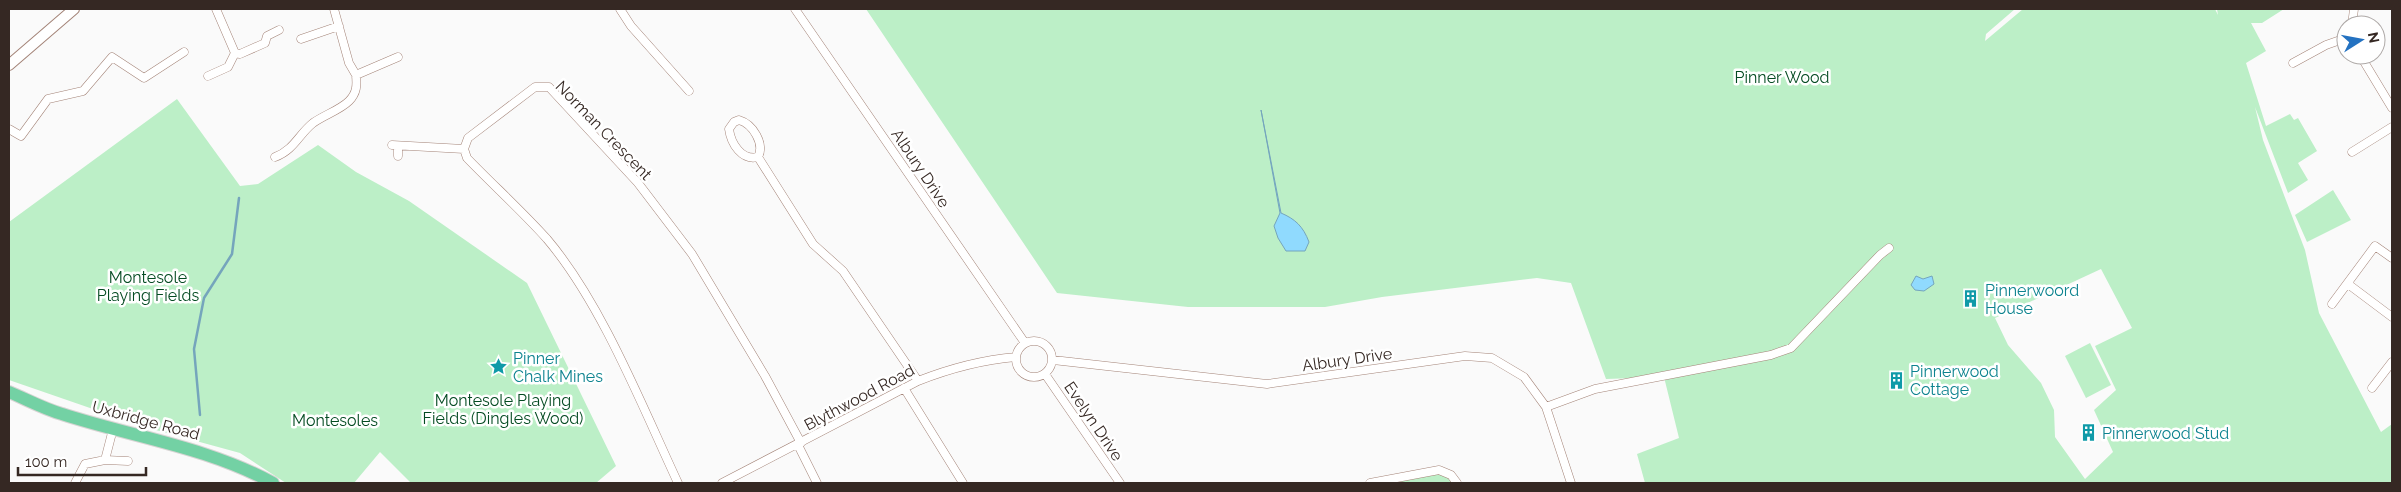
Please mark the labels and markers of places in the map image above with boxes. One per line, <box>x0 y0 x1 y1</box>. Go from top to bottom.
place label: Pinnerwoord House <box>1985 281 2079 318</box>
building icon: Pinnerwoord House <box>1961 289 1981 309</box>
place label: Pinner Chalk Mines <box>513 349 603 386</box>
place icon: Pinner Chalk Mines <box>489 357 509 377</box>
place label: Pinnerwood Cottage <box>1910 362 1999 399</box>
building icon: Pinnerwood Cottage <box>1886 370 1906 390</box>
building icon: Pinnerwood Stud <box>2078 423 2098 443</box>
place label: Pinnerwood Stud <box>2102 424 2229 443</box>

